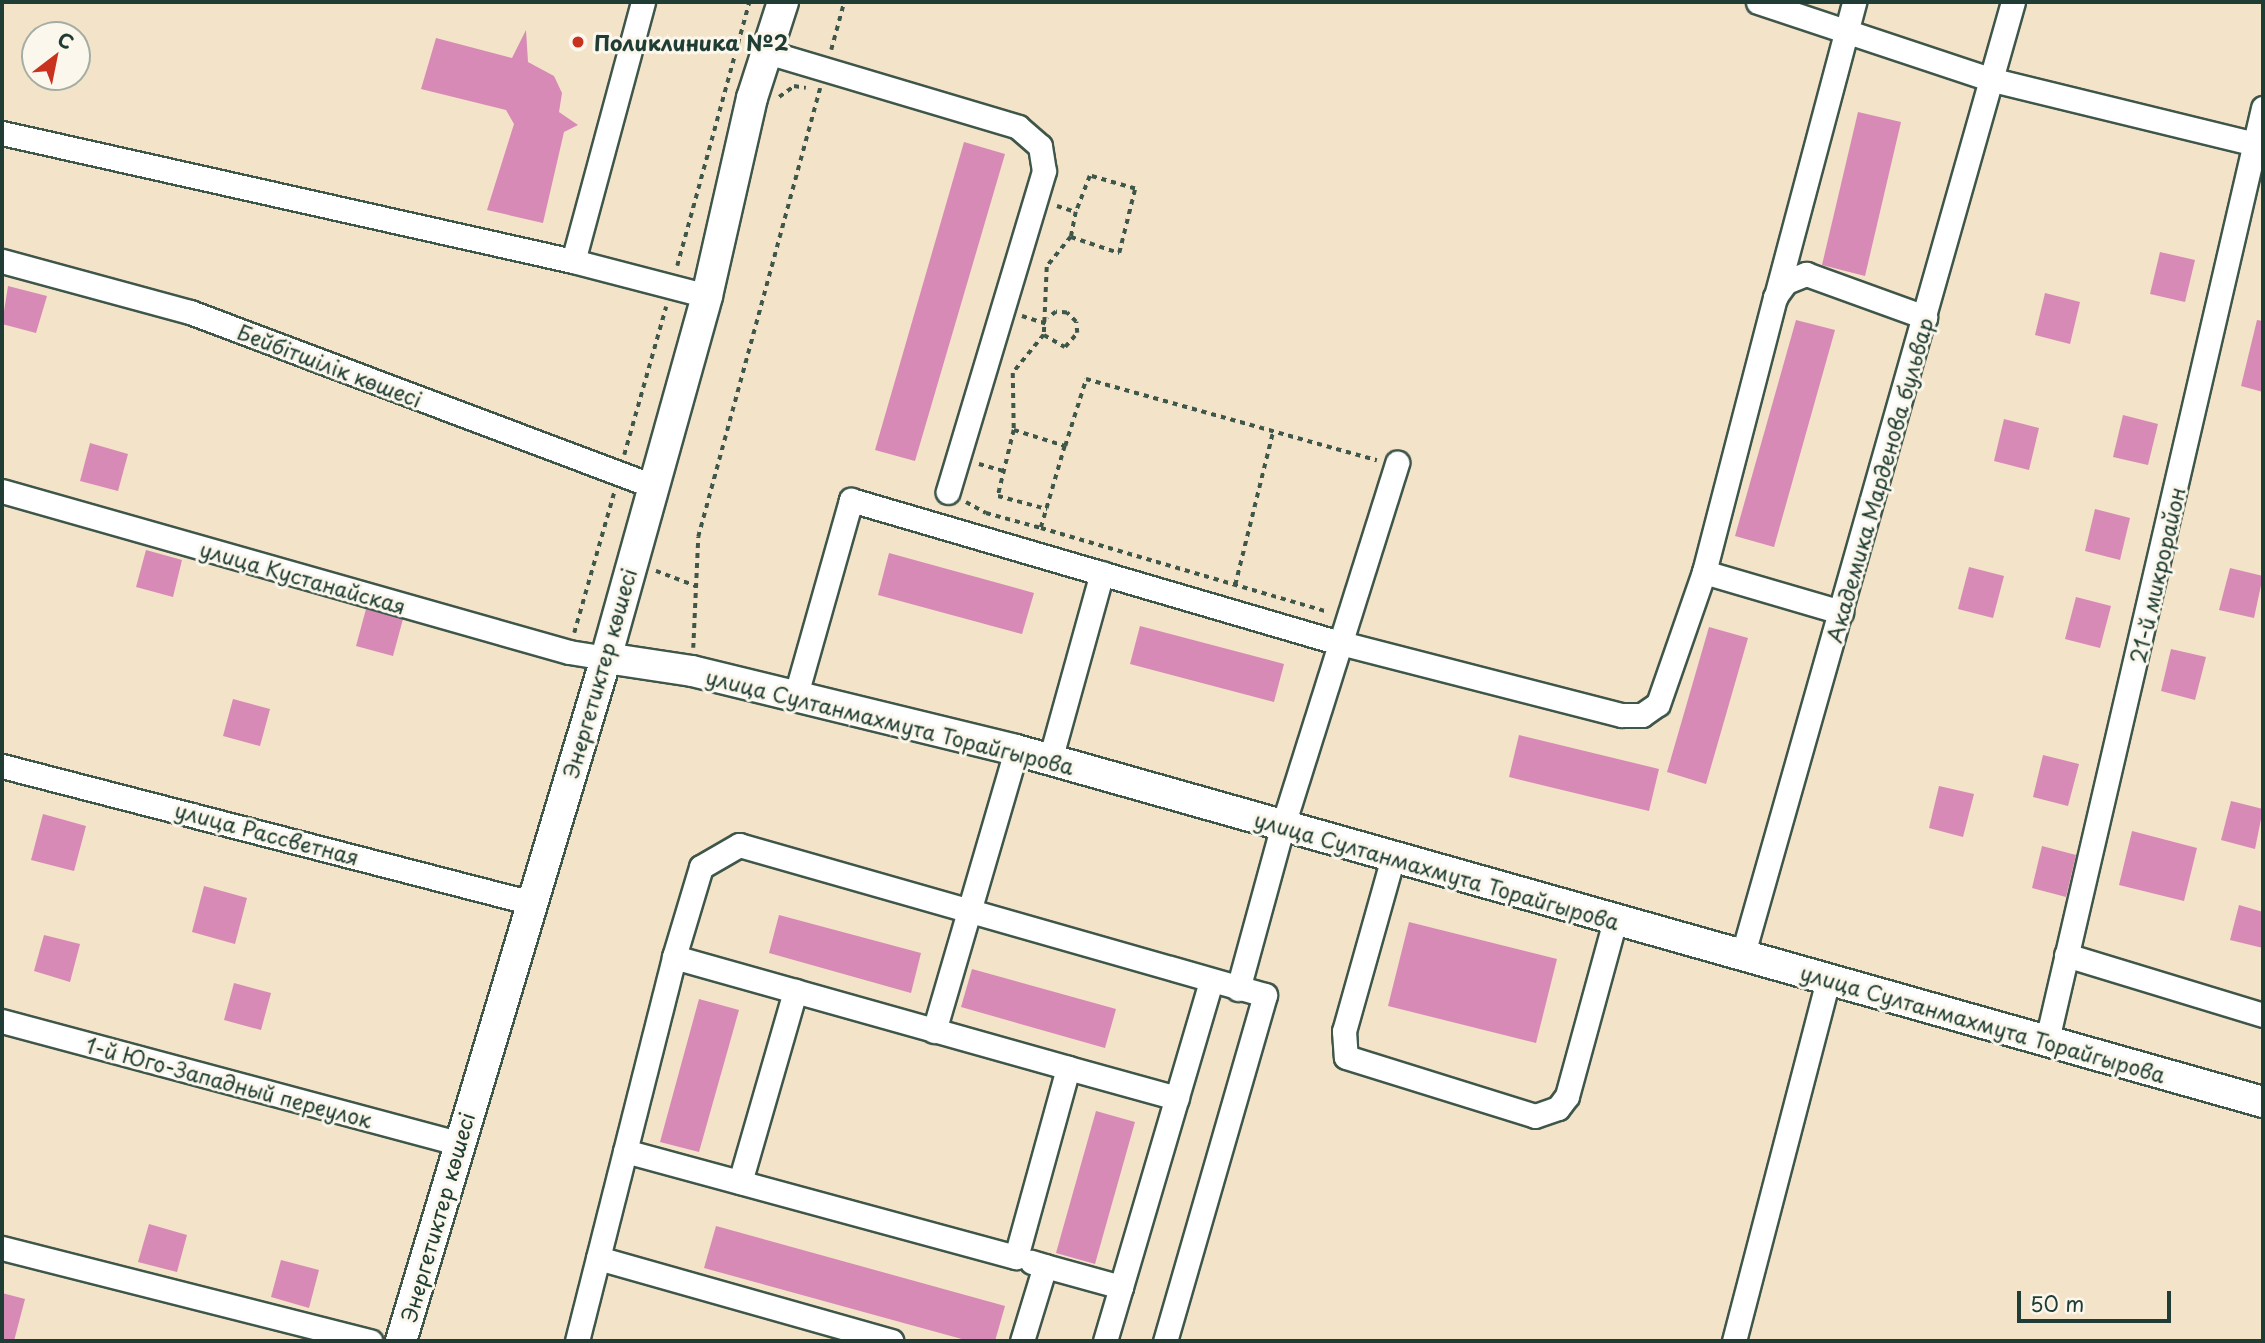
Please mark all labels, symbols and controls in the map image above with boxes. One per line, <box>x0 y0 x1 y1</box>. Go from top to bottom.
north arrow <box>21 21 91 91</box>
text: С <box>53 24 80 56</box>
place label: Поликлиника №2 <box>594 29 789 55</box>
marker: Поликлиника №2 <box>568 32 588 52</box>
street label: Академика Марденова бульвар <box>1820 314 1938 646</box>
street label: Бейбітшілік көшесі <box>234 318 426 412</box>
street label: 21-й микрорайон <box>2124 484 2190 666</box>
street label: улица Кустанайская <box>197 535 409 619</box>
street label: Энергетиктер көшесі <box>557 566 641 780</box>
street label: улица Султанмахмута Торайгырова <box>702 663 1078 779</box>
street label: улица Рассветная <box>172 796 362 870</box>
street label: улица Султанмахмута Торайгырова <box>1251 805 1623 935</box>
street label: улица Султанмахмута Торайгырова <box>1797 958 2169 1088</box>
street label: 1-й Юго-Западный переулок <box>82 1031 376 1133</box>
street label: Энергетиктер көшесі <box>395 1110 479 1324</box>
scale bar <box>2020 1276 2174 1320</box>
text: 50 m <box>2030 1287 2084 1319</box>

